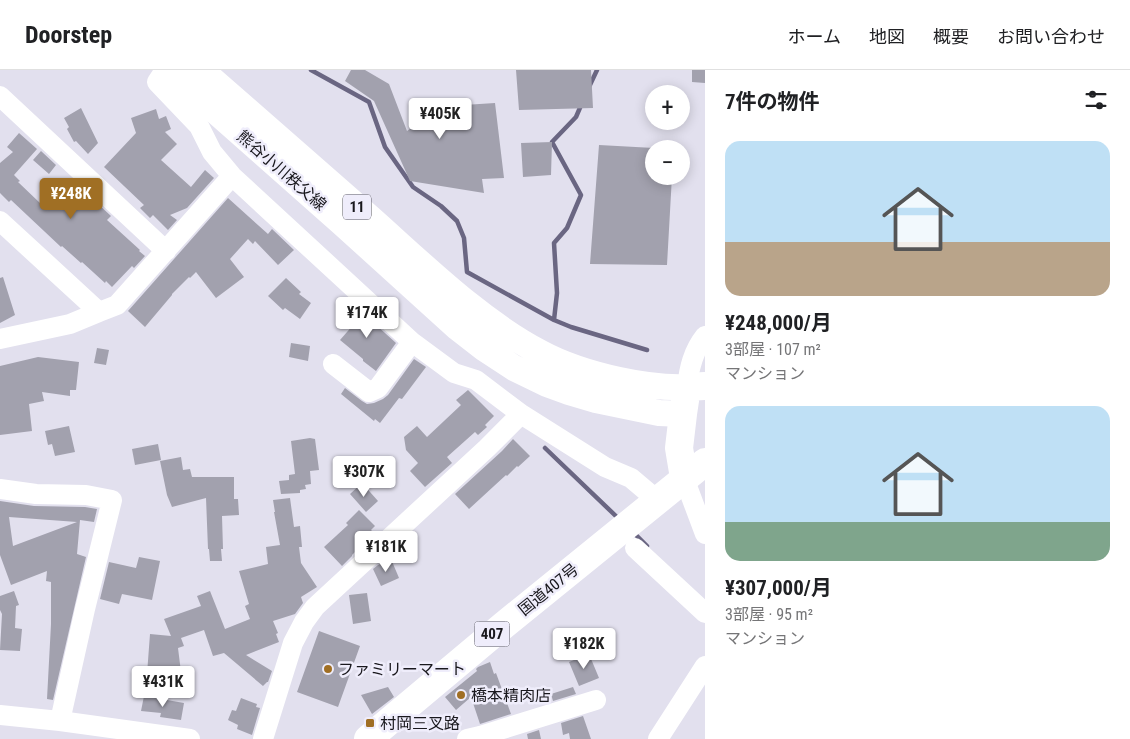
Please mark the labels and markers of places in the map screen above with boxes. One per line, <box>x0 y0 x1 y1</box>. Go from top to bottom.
pin: ¥405K <box>405 98 475 140</box>
pin: ¥248K <box>36 178 106 220</box>
pin: ¥174K <box>332 296 402 339</box>
pin: ¥307K <box>329 456 399 498</box>
pin: ¥181K <box>351 530 421 573</box>
pin: ¥182K <box>549 628 619 670</box>
place label: ファミリーマート <box>338 660 466 679</box>
marker: ファミリーマート <box>322 663 334 675</box>
pin: ¥431K <box>128 666 198 708</box>
place label: 橋本精肉店 <box>471 686 551 705</box>
marker: 橋本精肉店 <box>455 689 467 701</box>
place label: 村岡三叉路 <box>380 714 460 733</box>
marker: 村岡三叉路 <box>364 717 376 729</box>

